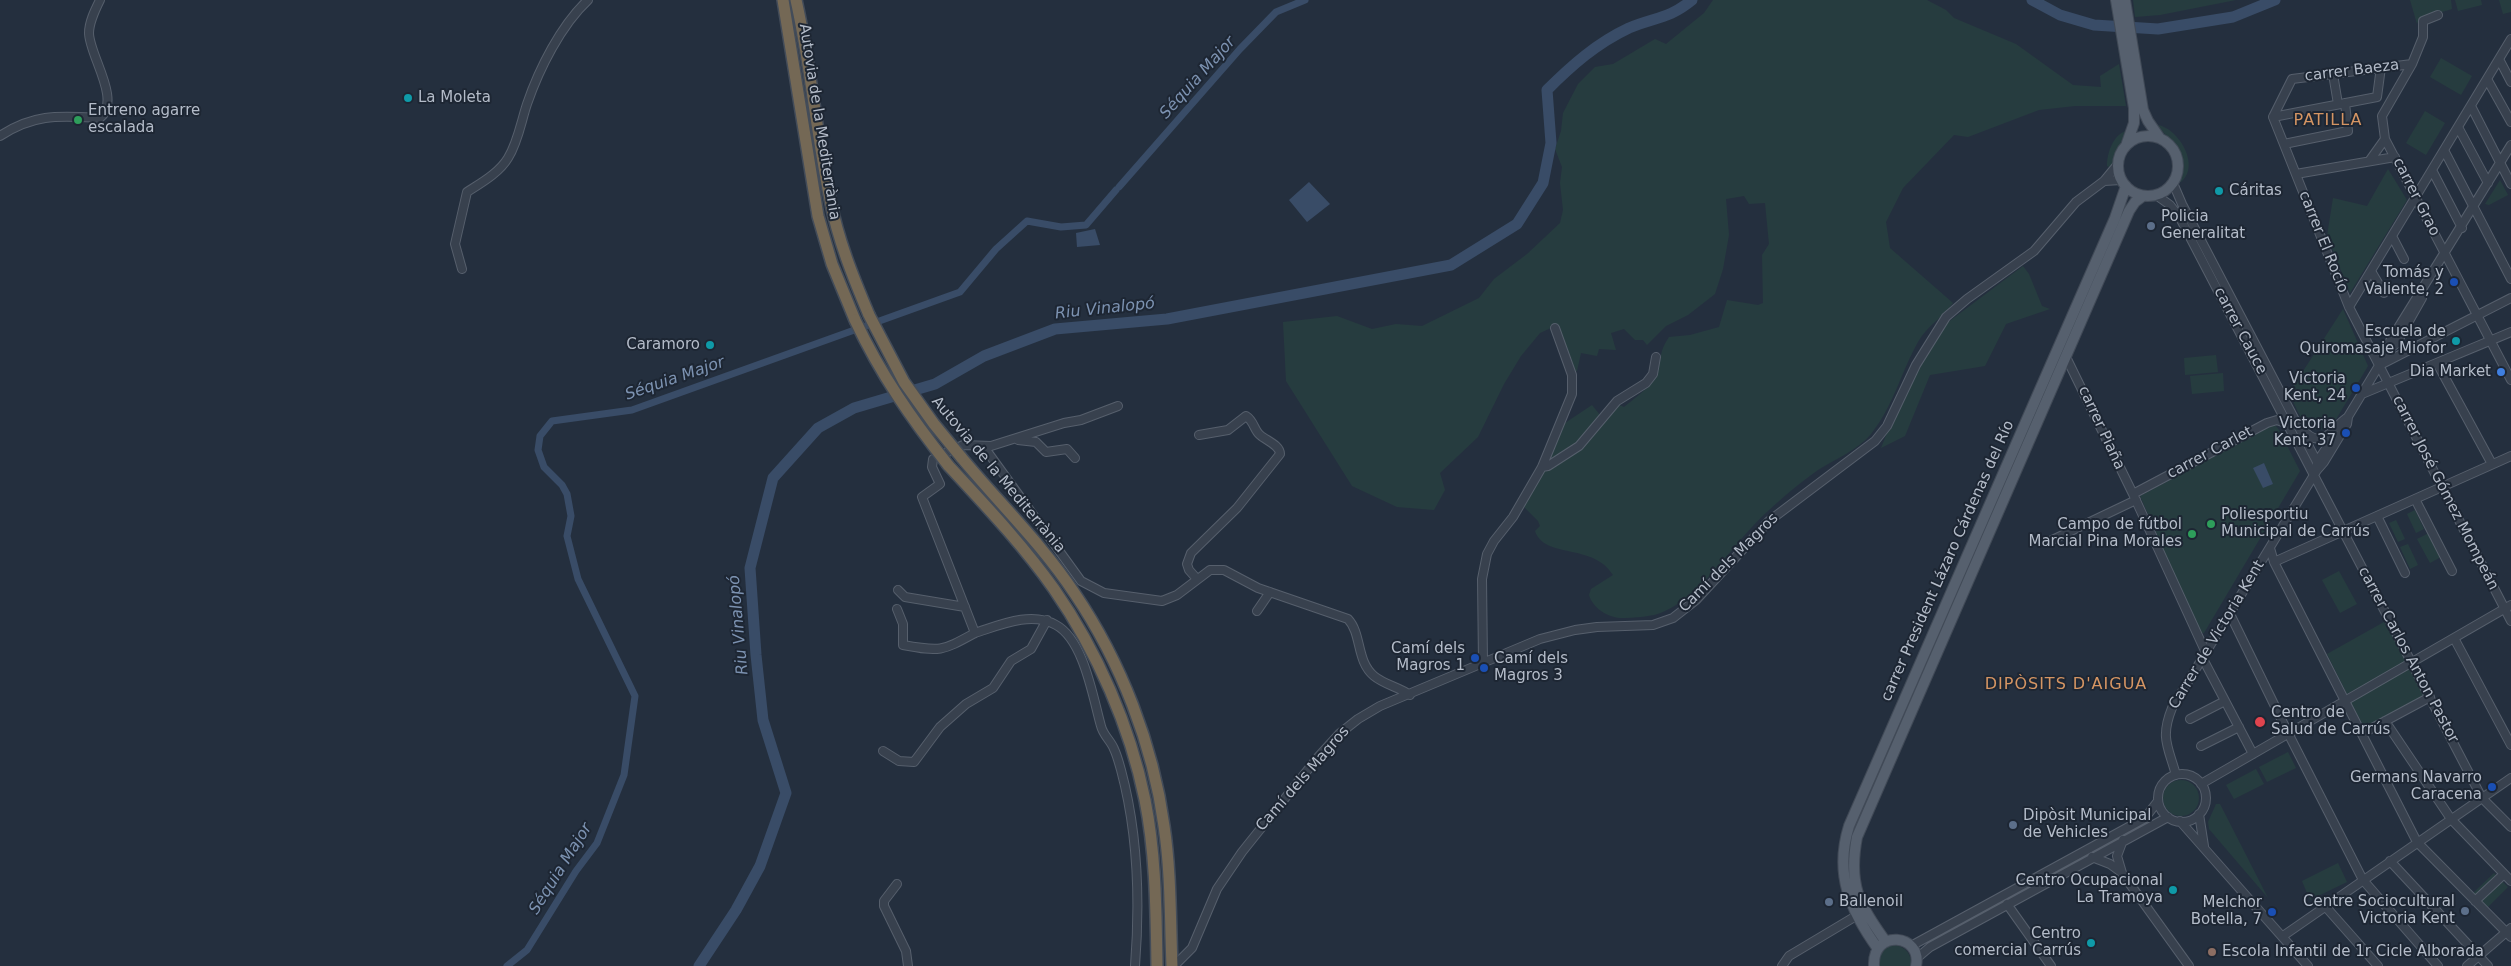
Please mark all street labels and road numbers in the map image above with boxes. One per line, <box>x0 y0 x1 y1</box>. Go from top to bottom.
street label: Autovia de la Mediterrània <box>795 23 843 221</box>
street label: carrer Baeza <box>2304 56 2400 86</box>
street label: carrer Grao <box>2389 155 2443 239</box>
street label: carrer El Rocío <box>2294 188 2352 296</box>
street label: carrer Cauce <box>2210 284 2270 378</box>
street label: carrer Piaña <box>2074 383 2128 473</box>
street label: Autovia de la Mediterrània <box>927 393 1069 557</box>
street label: carrer José Gómez Mompeán <box>2388 393 2502 593</box>
street label: carrer President Lázaro Cárdenas del Río <box>1878 418 2018 704</box>
street label: carrer Carlet <box>2164 423 2256 483</box>
street label: Camí dels Magros <box>1676 510 1782 616</box>
street label: Carrer de Victoria Kent <box>2165 557 2269 713</box>
street label: carrer Carlos Anton Pastor <box>2354 564 2462 746</box>
street label: Camí dels Magros <box>1253 723 1353 835</box>

